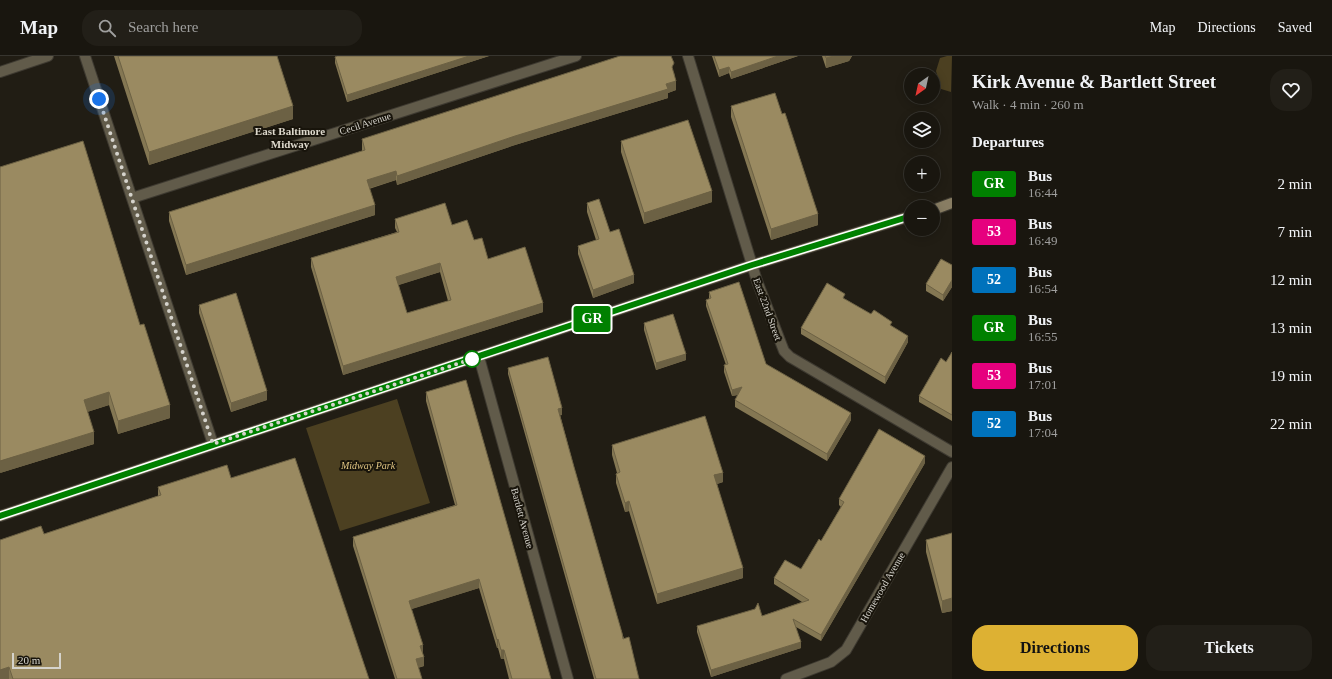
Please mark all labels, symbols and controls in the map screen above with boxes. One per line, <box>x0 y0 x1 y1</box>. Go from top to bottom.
search box <box>82 10 362 46</box>
text: Map <box>20 17 58 38</box>
icon: search <box>96 17 118 39</box>
text: Search here <box>128 19 198 35</box>
text: Map <box>1150 20 1175 35</box>
text: Directions <box>1197 20 1256 35</box>
text: Saved <box>1278 20 1312 35</box>
north arrow <box>904 68 940 104</box>
map controls <box>904 68 940 236</box>
button: heart <box>1270 69 1312 111</box>
text: Kirk Avenue & Bartlett Street <box>972 71 1216 92</box>
your location <box>89 89 109 109</box>
text: Walk · 4 min · 260 m <box>972 97 1084 112</box>
street label: Cecil Avenue <box>338 110 393 137</box>
button: layers <box>904 112 940 148</box>
district label: East Baltimore Midway <box>255 125 325 150</box>
text: Departures <box>972 134 1044 150</box>
button: + <box>904 156 940 192</box>
text: Bus <box>1028 168 1052 184</box>
text: GR <box>984 176 1005 191</box>
text: 2 min <box>1277 176 1312 192</box>
text: 16:44 <box>1028 185 1058 200</box>
button: − <box>904 200 940 236</box>
text: Bus <box>1028 216 1052 232</box>
text: 53 <box>987 224 1001 239</box>
text: 7 min <box>1277 224 1312 240</box>
text: 16:49 <box>1028 233 1058 248</box>
text: Bus <box>1028 264 1052 280</box>
text: 52 <box>987 272 1001 287</box>
text: 12 min <box>1270 272 1312 288</box>
street label: East 22nd Street <box>751 276 784 342</box>
text: 16:54 <box>1028 281 1058 296</box>
line badge: GR <box>574 306 610 332</box>
text: GR <box>582 311 603 326</box>
text: Bus <box>1028 312 1052 328</box>
text: GR <box>984 320 1005 335</box>
text: 13 min <box>1270 320 1312 336</box>
text: 16:55 <box>1028 329 1058 344</box>
unlabelled marker <box>463 350 481 368</box>
text: Bus <box>1028 360 1052 376</box>
text: 53 <box>987 368 1001 383</box>
text: 19 min <box>1270 368 1312 384</box>
text: 17:01 <box>1028 377 1058 392</box>
text: Bus <box>1028 408 1052 424</box>
text: 52 <box>987 416 1001 431</box>
text: 22 min <box>1270 416 1312 432</box>
text: 17:04 <box>1028 425 1058 440</box>
park label: Midway Park <box>340 460 396 471</box>
street label: Bartlett Avenue <box>509 487 536 550</box>
street label: Homewood Avenue <box>858 550 907 624</box>
button: Directions <box>972 625 1138 671</box>
button: Tickets <box>1146 625 1312 671</box>
scale bar <box>12 651 61 670</box>
text: 20 m <box>18 654 40 666</box>

